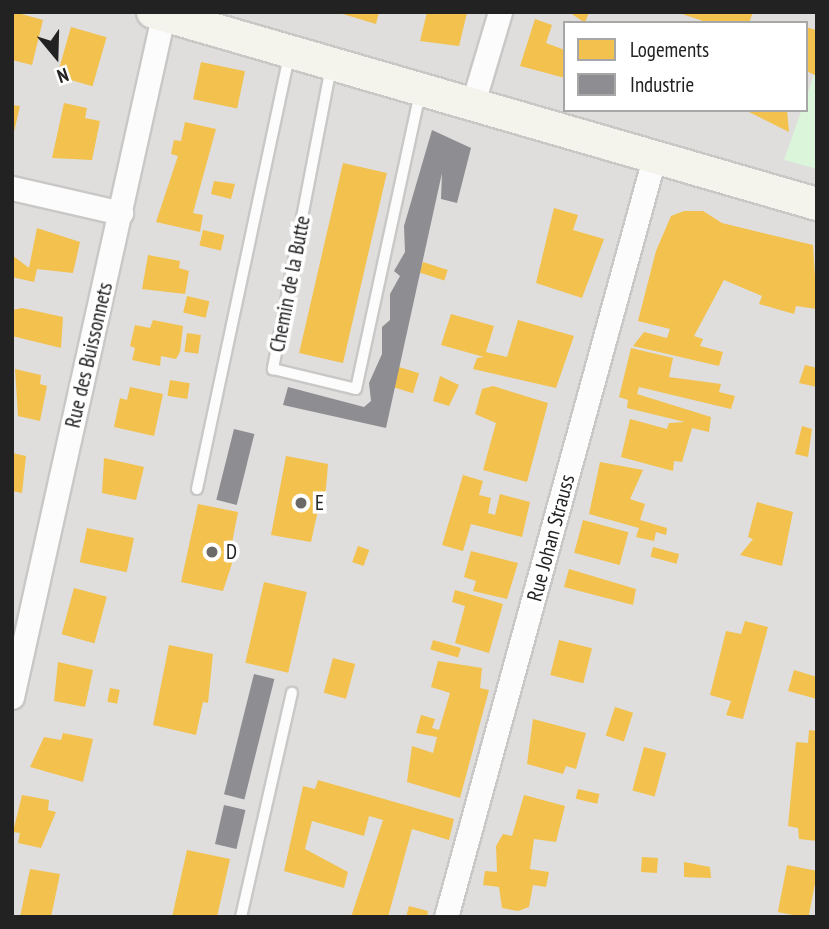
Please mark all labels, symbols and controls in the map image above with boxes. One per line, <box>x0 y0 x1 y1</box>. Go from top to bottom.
north arrow <box>21 21 91 91</box>
legend <box>563 21 808 112</box>
text: Logements <box>630 36 709 63</box>
text: N <box>54 63 72 89</box>
text: Industrie <box>630 71 694 98</box>
street label: Chemin de la Butte <box>264 214 316 354</box>
street label: Rue des Buissonnets <box>60 280 118 430</box>
street label: Rue Johan Strauss <box>522 472 580 604</box>
place label: E <box>315 490 324 516</box>
marker: E <box>293 495 309 511</box>
place label: D <box>226 539 237 565</box>
marker: D <box>204 544 220 560</box>

